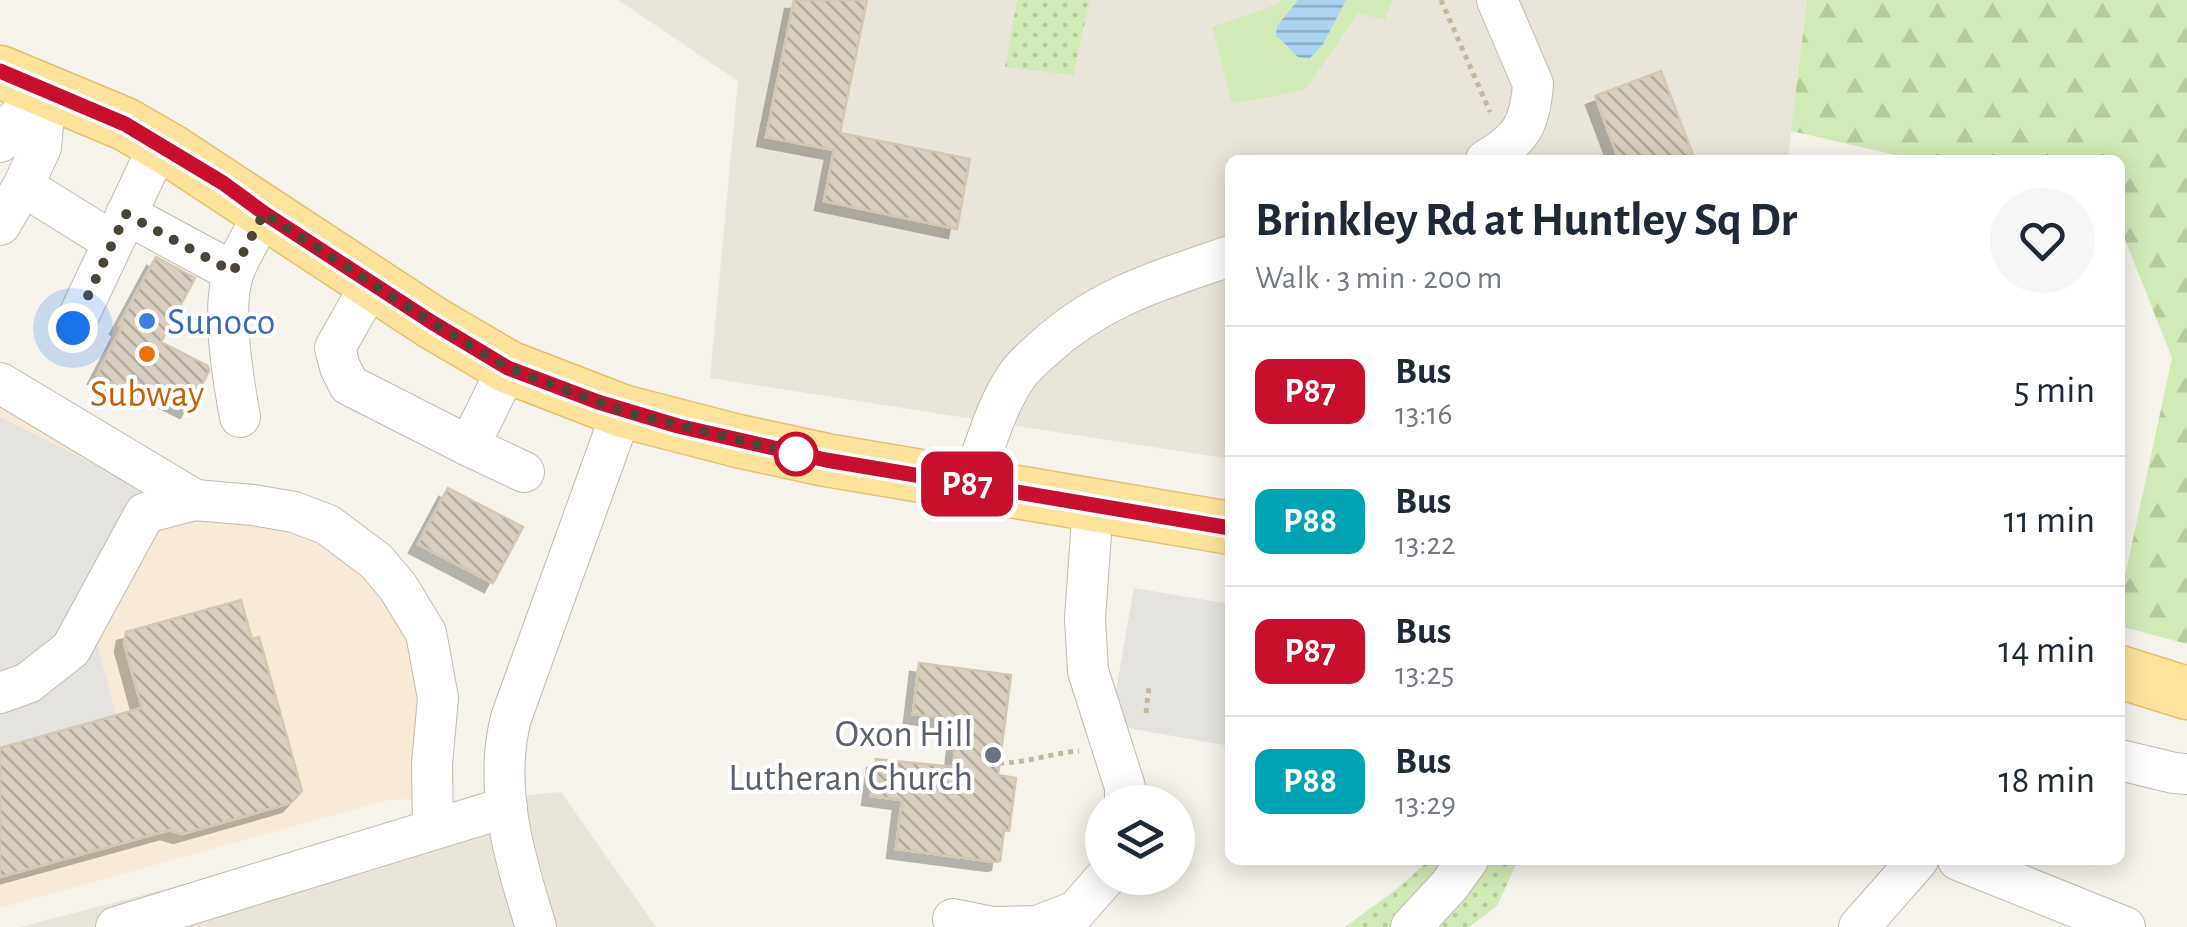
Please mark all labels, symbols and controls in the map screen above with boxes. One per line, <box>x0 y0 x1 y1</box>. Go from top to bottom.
button: heart <box>1990 188 2095 293</box>
text: Brinkley Rd at Huntley Sq Dr <box>1255 197 1797 245</box>
text: Walk · 3 min · 200 m <box>1255 262 1502 294</box>
your location <box>48 303 98 353</box>
place label: Sunoco <box>167 304 276 342</box>
marker: Sunoco <box>136 310 158 332</box>
marker: Subway <box>136 343 158 365</box>
text: Bus <box>1395 353 1451 391</box>
text: 5 min <box>2014 372 2095 410</box>
text: P87 <box>1284 374 1336 409</box>
place label: Subway <box>90 376 204 414</box>
text: 13:16 <box>1395 398 1453 430</box>
unlabelled marker <box>775 433 817 475</box>
line badge: P87 <box>910 452 1024 516</box>
text: P87 <box>941 467 993 502</box>
text: Bus <box>1395 483 1451 521</box>
text: 11 min <box>2003 502 2095 540</box>
text: P88 <box>1283 504 1337 539</box>
text: 13:22 <box>1395 528 1456 560</box>
text: Bus <box>1395 613 1451 651</box>
text: 14 min <box>1998 632 2095 670</box>
text: P87 <box>1284 634 1336 669</box>
text: 13:25 <box>1395 658 1454 690</box>
place label: Oxon Hill Lutheran Church <box>728 716 973 798</box>
text: Bus <box>1395 743 1451 781</box>
marker: Oxon Hill Lutheran Church <box>982 744 1004 766</box>
text: 18 min <box>1998 762 2095 800</box>
text: P88 <box>1283 764 1337 799</box>
map controls <box>1085 785 1195 895</box>
button: layers <box>1085 785 1195 895</box>
text: 13:29 <box>1395 788 1456 820</box>

